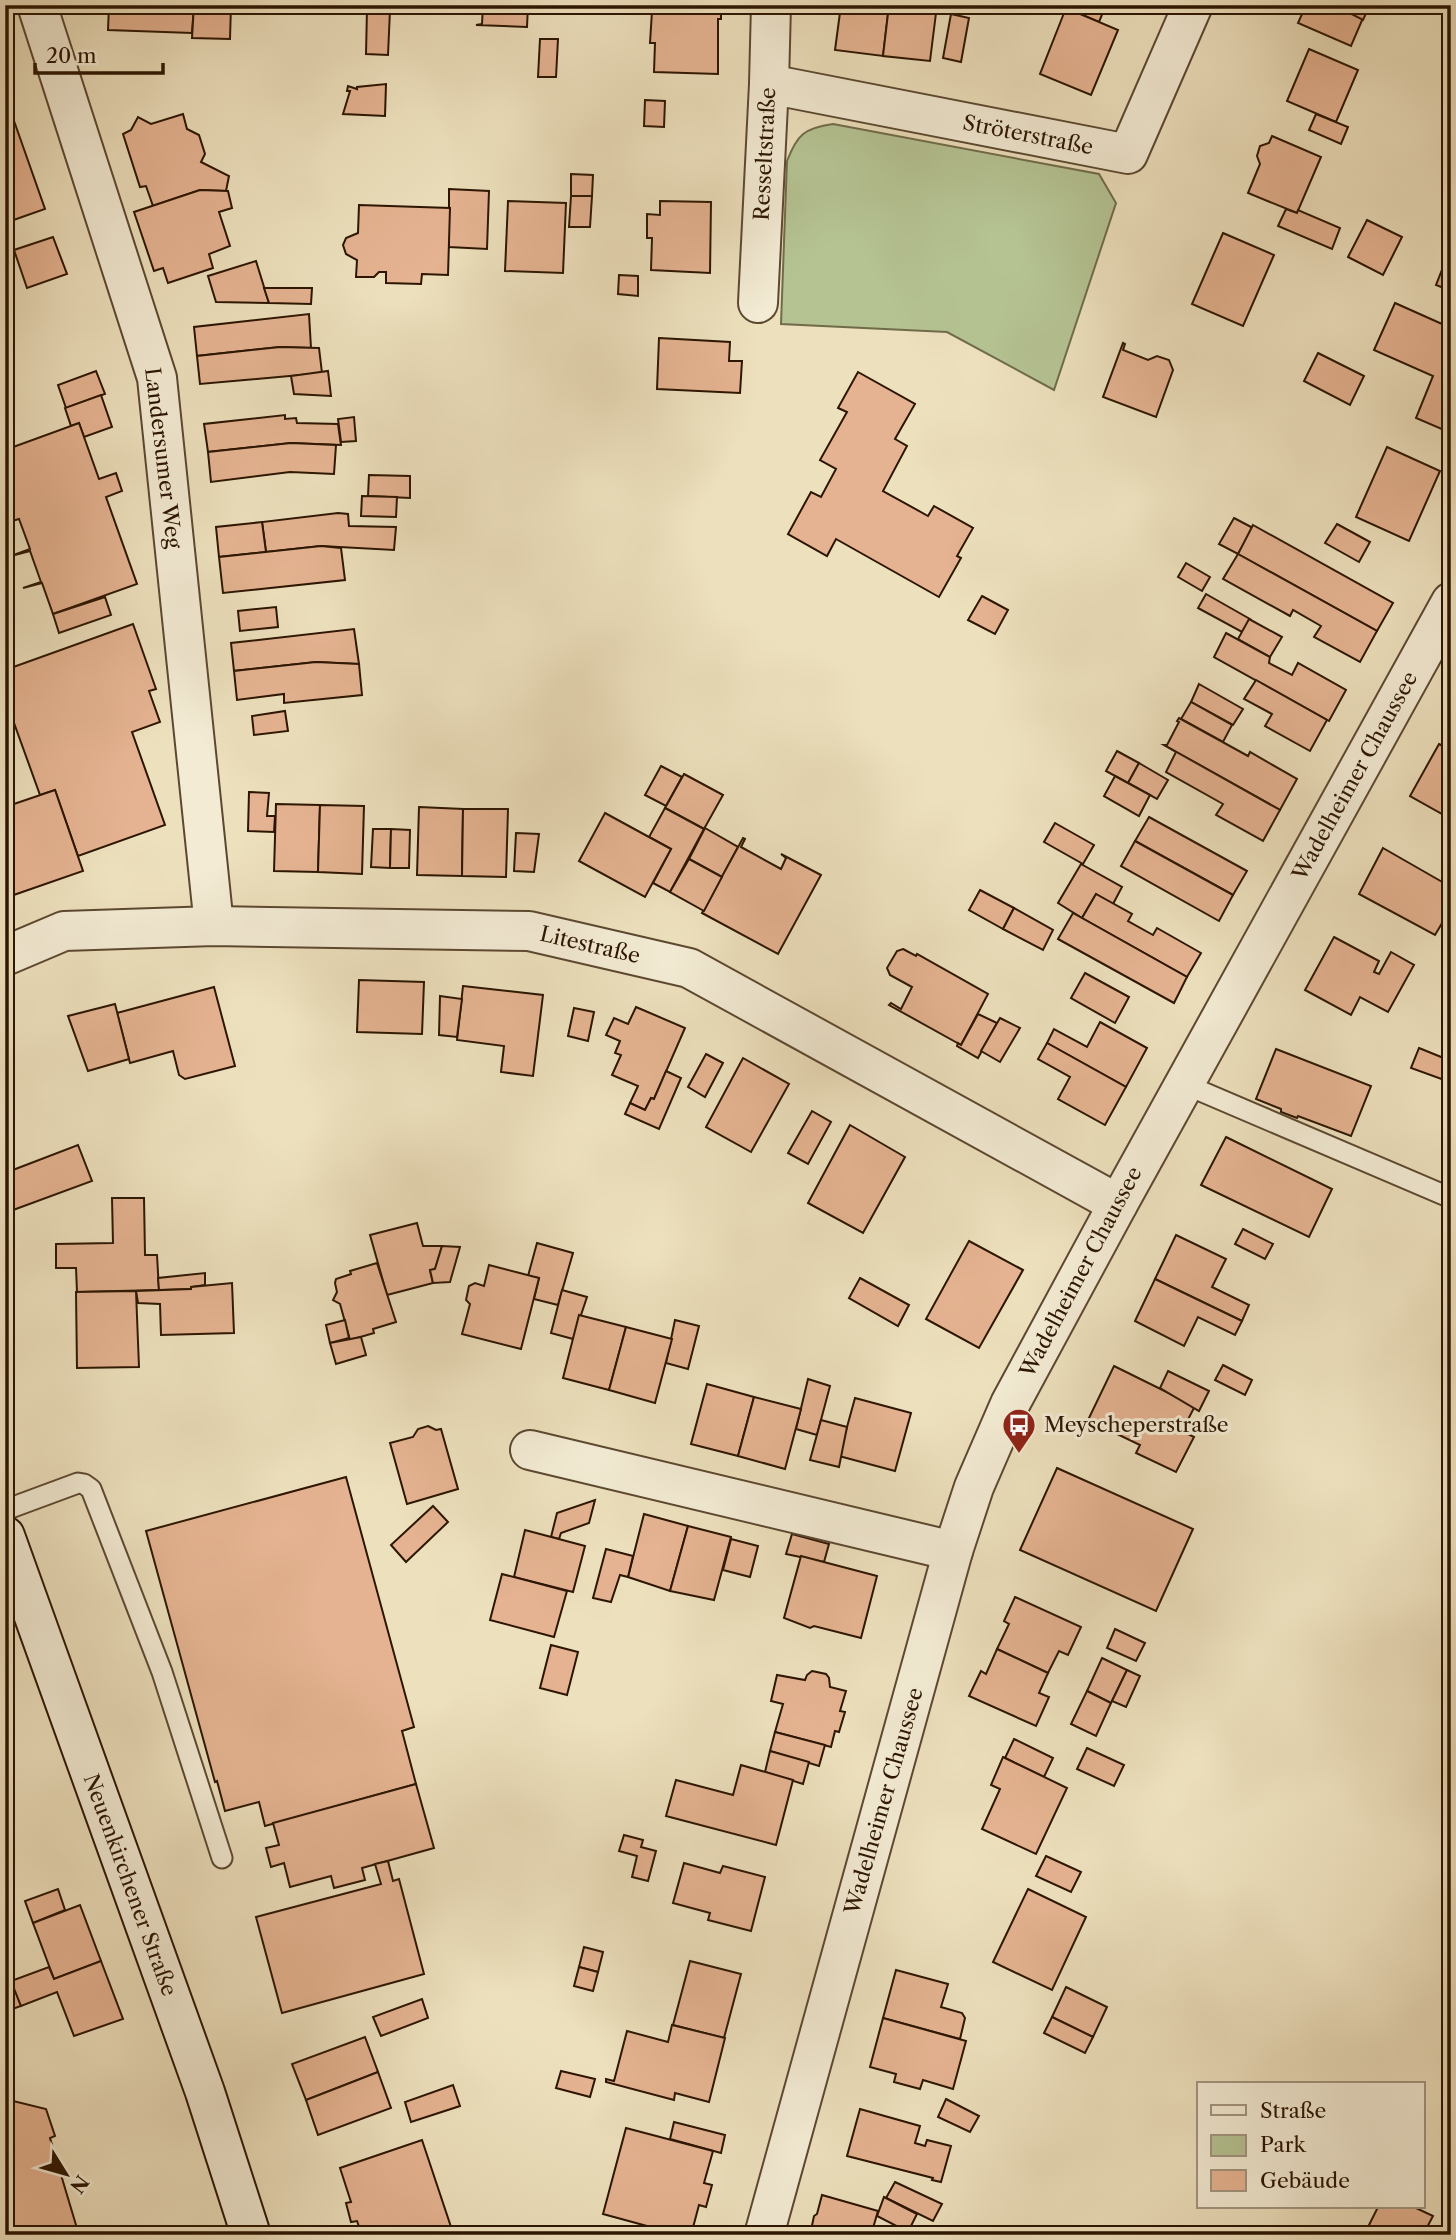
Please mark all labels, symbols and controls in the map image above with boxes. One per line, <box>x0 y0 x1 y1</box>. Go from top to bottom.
scale bar <box>35 32 163 76</box>
text: 20 m <box>46 43 97 68</box>
street label: Resseltstraße <box>749 87 780 221</box>
street label: Ströterstraße <box>961 110 1095 159</box>
street label: Landersumer Weg <box>140 366 187 551</box>
street label: Wadelheimer Chaussee <box>1286 667 1422 885</box>
street label: Litestraße <box>538 921 643 968</box>
street label: Wadelheimer Chaussee <box>1014 1162 1147 1382</box>
bus stop icon: Meyscheperstraße <box>1000 1406 1038 1455</box>
place label: Meyscheperstraße <box>1044 1412 1229 1437</box>
street label: Wadelheimer Chaussee <box>839 1685 928 1918</box>
street label: Neuenkirchener Straße <box>79 1770 182 1999</box>
legend <box>1197 2082 1424 2208</box>
text: Straße <box>1260 2098 1326 2123</box>
text: Park <box>1260 2132 1306 2157</box>
north arrow <box>32 2138 102 2208</box>
text: Gebäude <box>1260 2168 1350 2193</box>
text: N <box>65 2170 93 2197</box>

